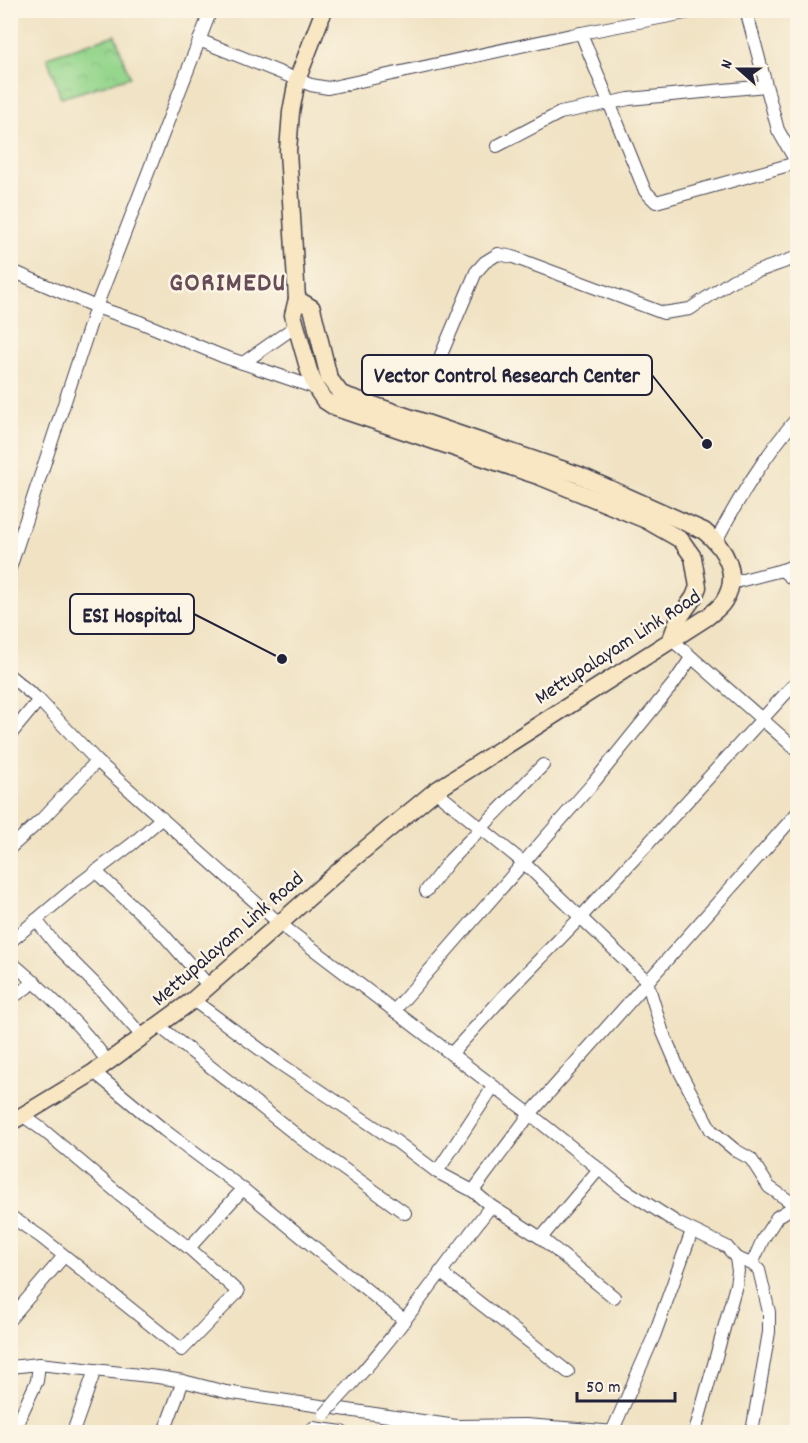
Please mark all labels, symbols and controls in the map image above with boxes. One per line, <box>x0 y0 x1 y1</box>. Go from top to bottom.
north arrow <box>709 39 769 99</box>
text: N <box>715 57 740 72</box>
district label: GORIMEDU <box>169 265 287 304</box>
callout: Vector Control Research Center <box>362 355 652 395</box>
text: Vector Control Research Center <box>374 362 641 393</box>
street label: Mettupalayam Link Road <box>530 583 708 714</box>
callout: ESI Hospital <box>70 594 194 634</box>
text: ESI Hospital <box>82 602 183 633</box>
street label: Mettupalayam Link Road <box>146 866 312 1015</box>
scale bar <box>577 1365 674 1403</box>
text: 50 m <box>586 1376 621 1401</box>

